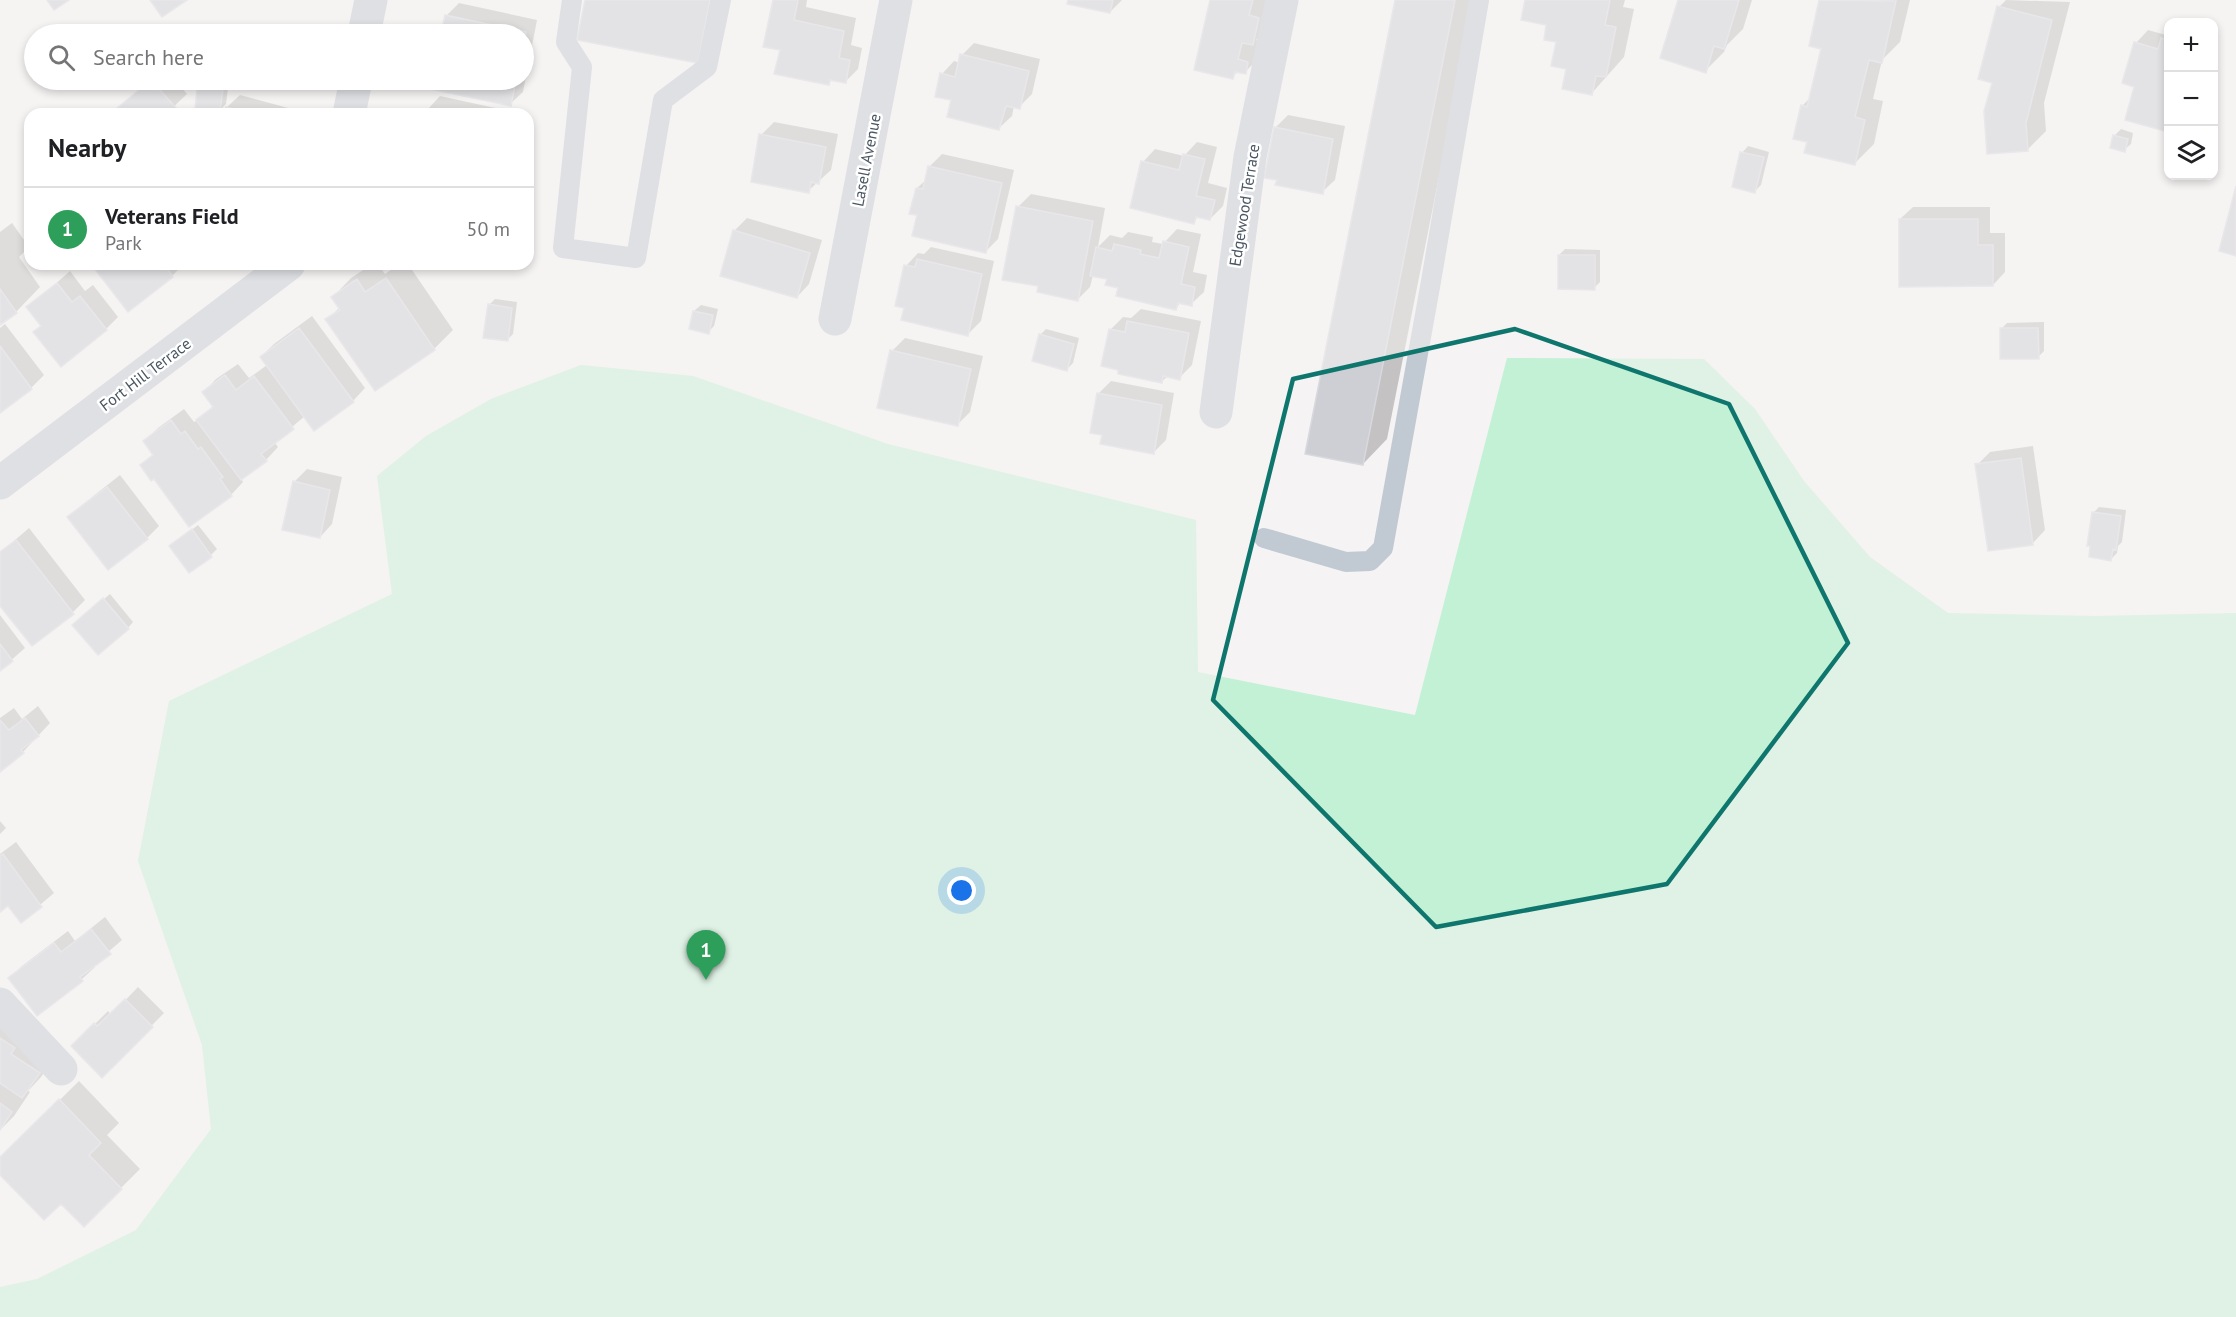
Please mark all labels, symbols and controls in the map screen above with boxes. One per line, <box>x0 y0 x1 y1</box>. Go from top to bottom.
map controls <box>2164 18 2218 180</box>
button: + <box>2164 18 2218 72</box>
search box <box>24 24 534 90</box>
icon: search <box>45 41 78 74</box>
text: Search here <box>93 43 204 71</box>
button: − <box>2164 72 2218 126</box>
street label: Lasell Avenue <box>847 112 885 208</box>
button: layers <box>2164 126 2218 180</box>
text: Nearby <box>48 131 126 164</box>
street label: Edgewood Terrace <box>1224 142 1264 268</box>
text: Veterans Field <box>105 202 239 230</box>
text: 1 <box>62 216 73 242</box>
text: 50 m <box>467 216 510 242</box>
text: Park <box>105 230 142 256</box>
street label: Fort Hill Terrace <box>95 333 195 415</box>
your location <box>947 876 976 905</box>
pin: 1 <box>686 930 726 980</box>

